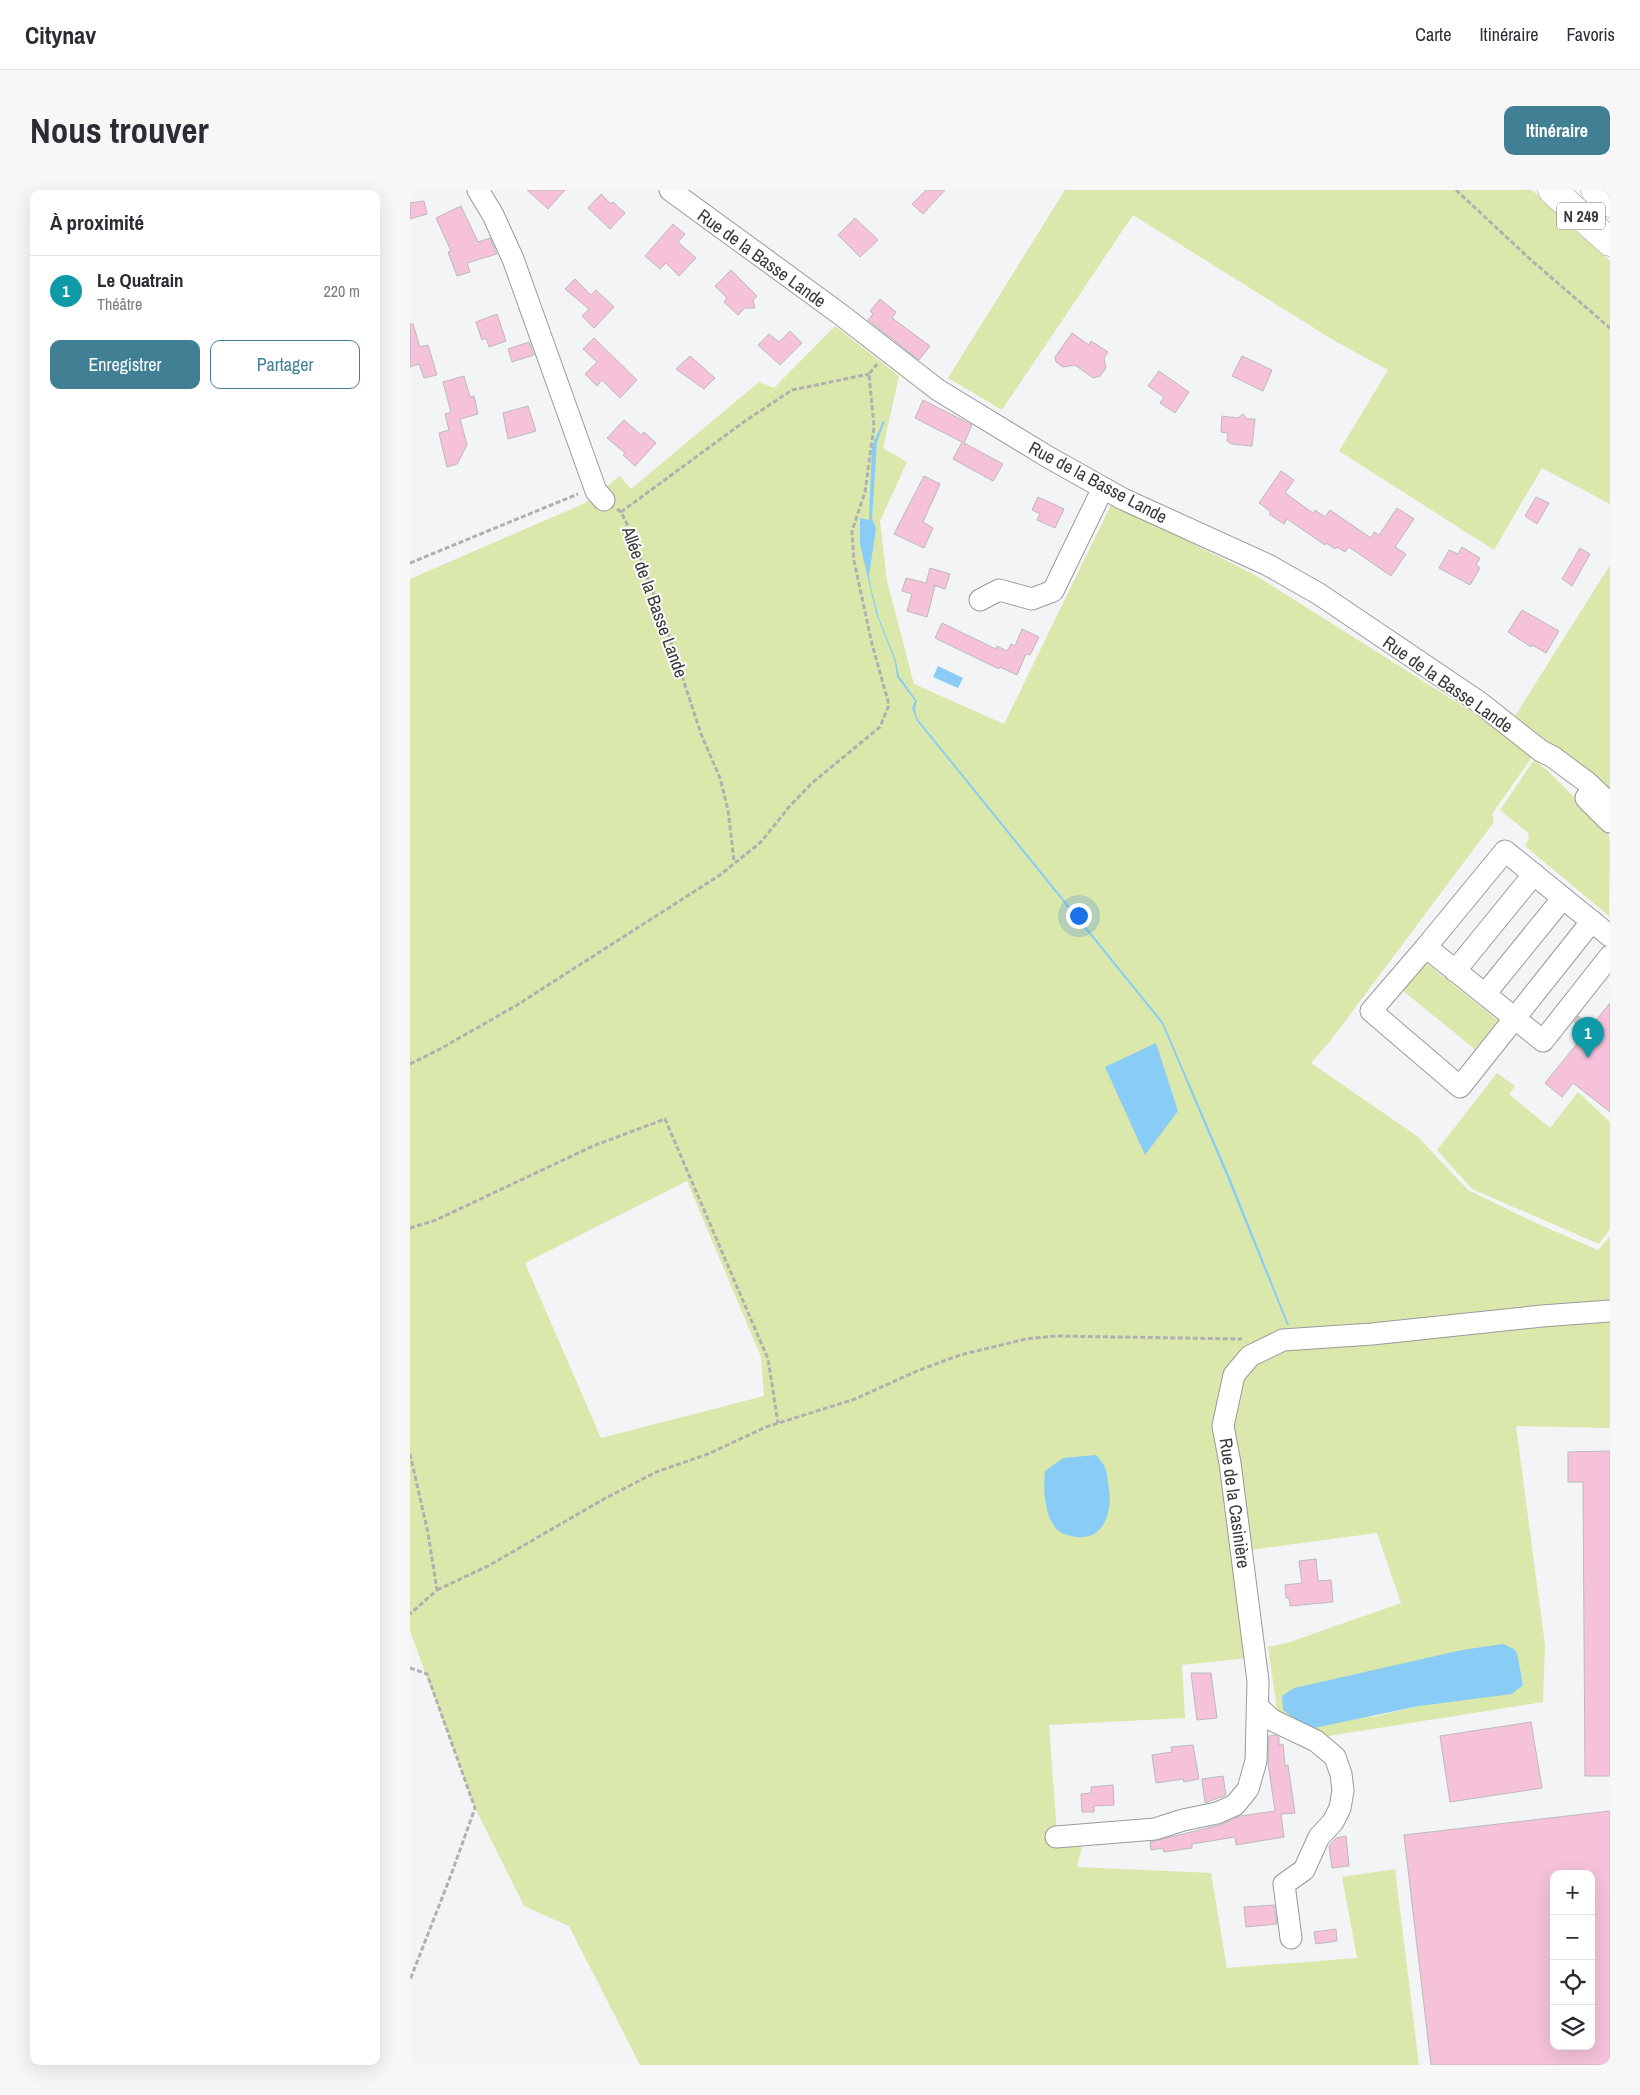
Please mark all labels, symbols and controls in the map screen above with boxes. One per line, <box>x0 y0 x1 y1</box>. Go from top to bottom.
text: Citynav <box>25 19 96 51</box>
text: Carte <box>1415 22 1451 47</box>
text: Itinéraire <box>1479 22 1539 47</box>
text: Favoris <box>1567 22 1615 47</box>
button: Itinéraire <box>1504 106 1610 155</box>
text: Nous trouver <box>30 107 209 154</box>
road number: N 249 <box>1557 202 1605 230</box>
street label: Rue de la Basse Lande <box>693 203 831 313</box>
text: À proximité <box>50 208 144 237</box>
text: Le Quatrain <box>97 267 184 293</box>
text: 1 <box>62 280 70 302</box>
text: 220 m <box>324 280 360 302</box>
text: Théâtre <box>97 293 142 315</box>
button: Enregistrer <box>50 340 200 389</box>
button: Partager <box>210 340 360 389</box>
street label: Rue de la Basse Lande <box>1024 435 1172 529</box>
street label: Allée de la Basse Lande <box>616 522 694 681</box>
street label: Rue de la Basse Lande <box>1378 630 1518 738</box>
your location <box>1066 903 1092 929</box>
pin: 1 <box>1572 1017 1604 1058</box>
street label: Rue de la Casinière <box>1213 1436 1257 1570</box>
map controls <box>1550 1870 1595 2050</box>
button: + <box>1550 1870 1595 1915</box>
button: − <box>1550 1915 1595 1960</box>
button: locate <box>1550 1960 1595 2005</box>
button: layers <box>1550 2005 1595 2050</box>

